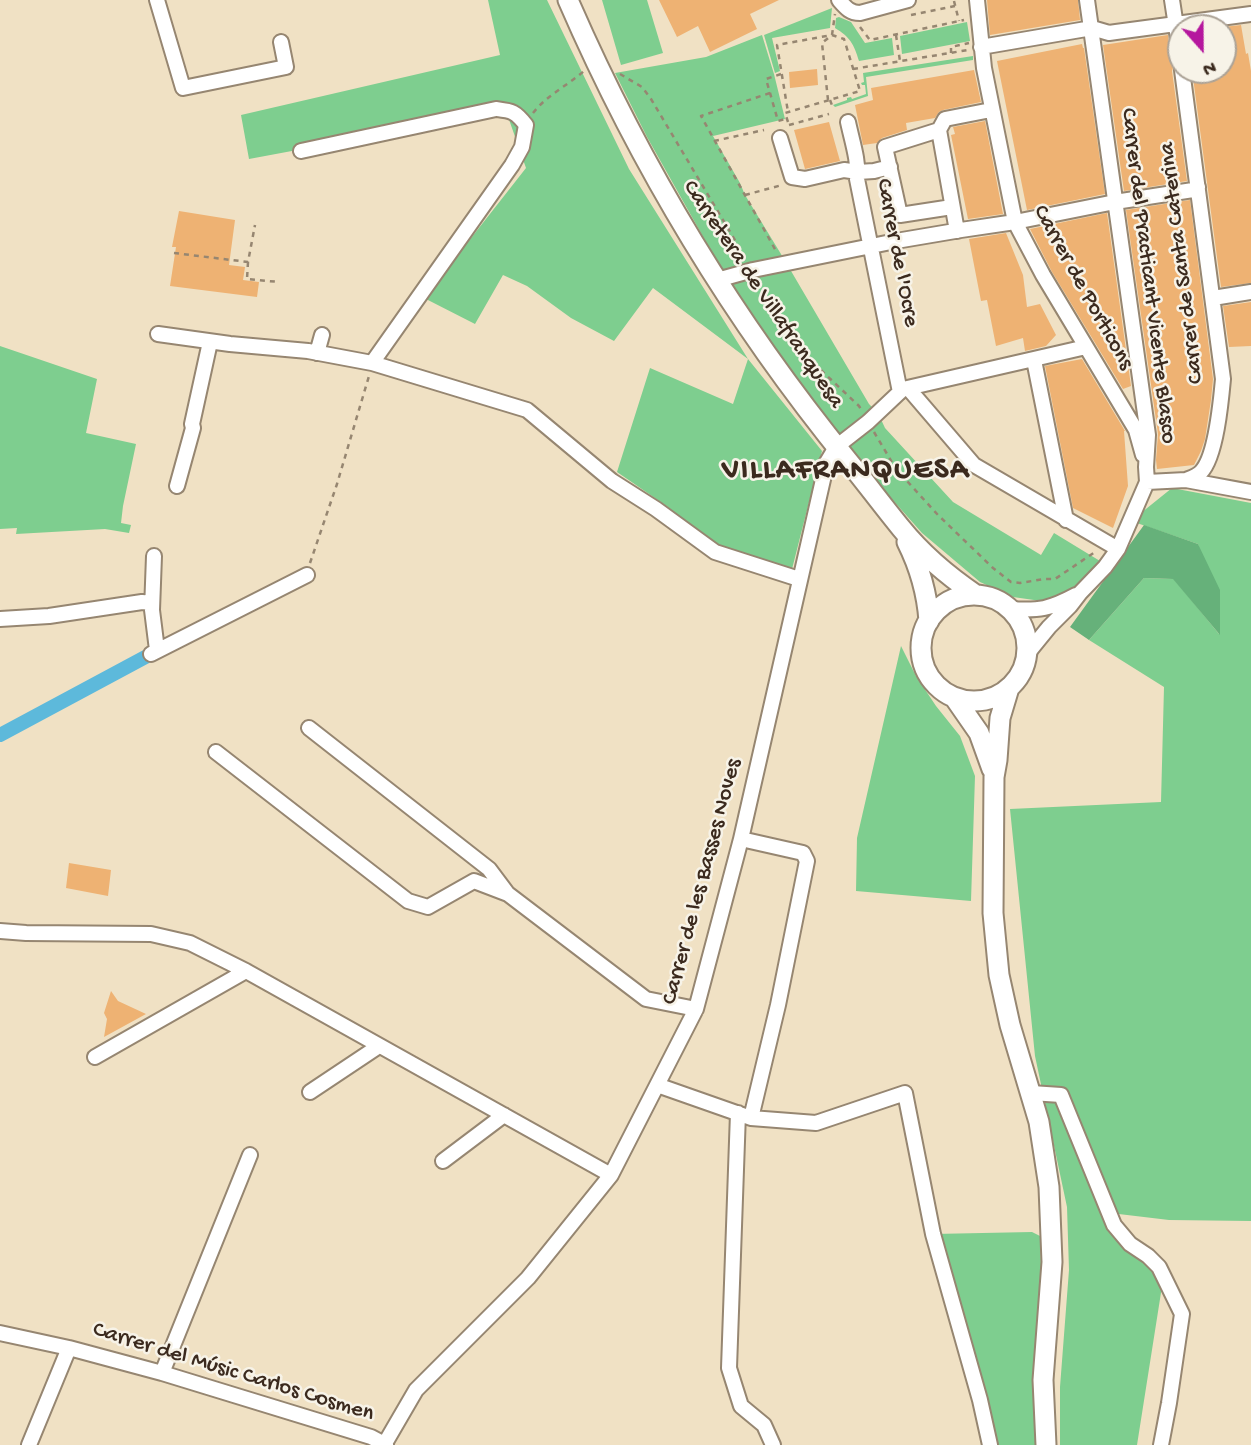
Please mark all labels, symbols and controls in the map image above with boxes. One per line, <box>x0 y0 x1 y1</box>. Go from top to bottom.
north arrow <box>1167 14 1237 84</box>
text: N <box>1199 54 1219 80</box>
street label: Carrer del Practicant Vicente Blasco <box>1113 107 1181 445</box>
street label: Carrer de Santa Caterina <box>1154 141 1212 385</box>
street label: Carretera de Villafranquesa <box>675 176 849 414</box>
street label: Carrer de l'Ocre <box>868 177 924 329</box>
street label: Carrer de Porticons <box>1025 201 1139 375</box>
district label: VILLAFRANQUESA <box>724 454 968 490</box>
street label: Carrer de les Basses Noves <box>657 756 749 1008</box>
street label: Carrer del Músic Carlos Cosmen <box>89 1317 377 1429</box>

